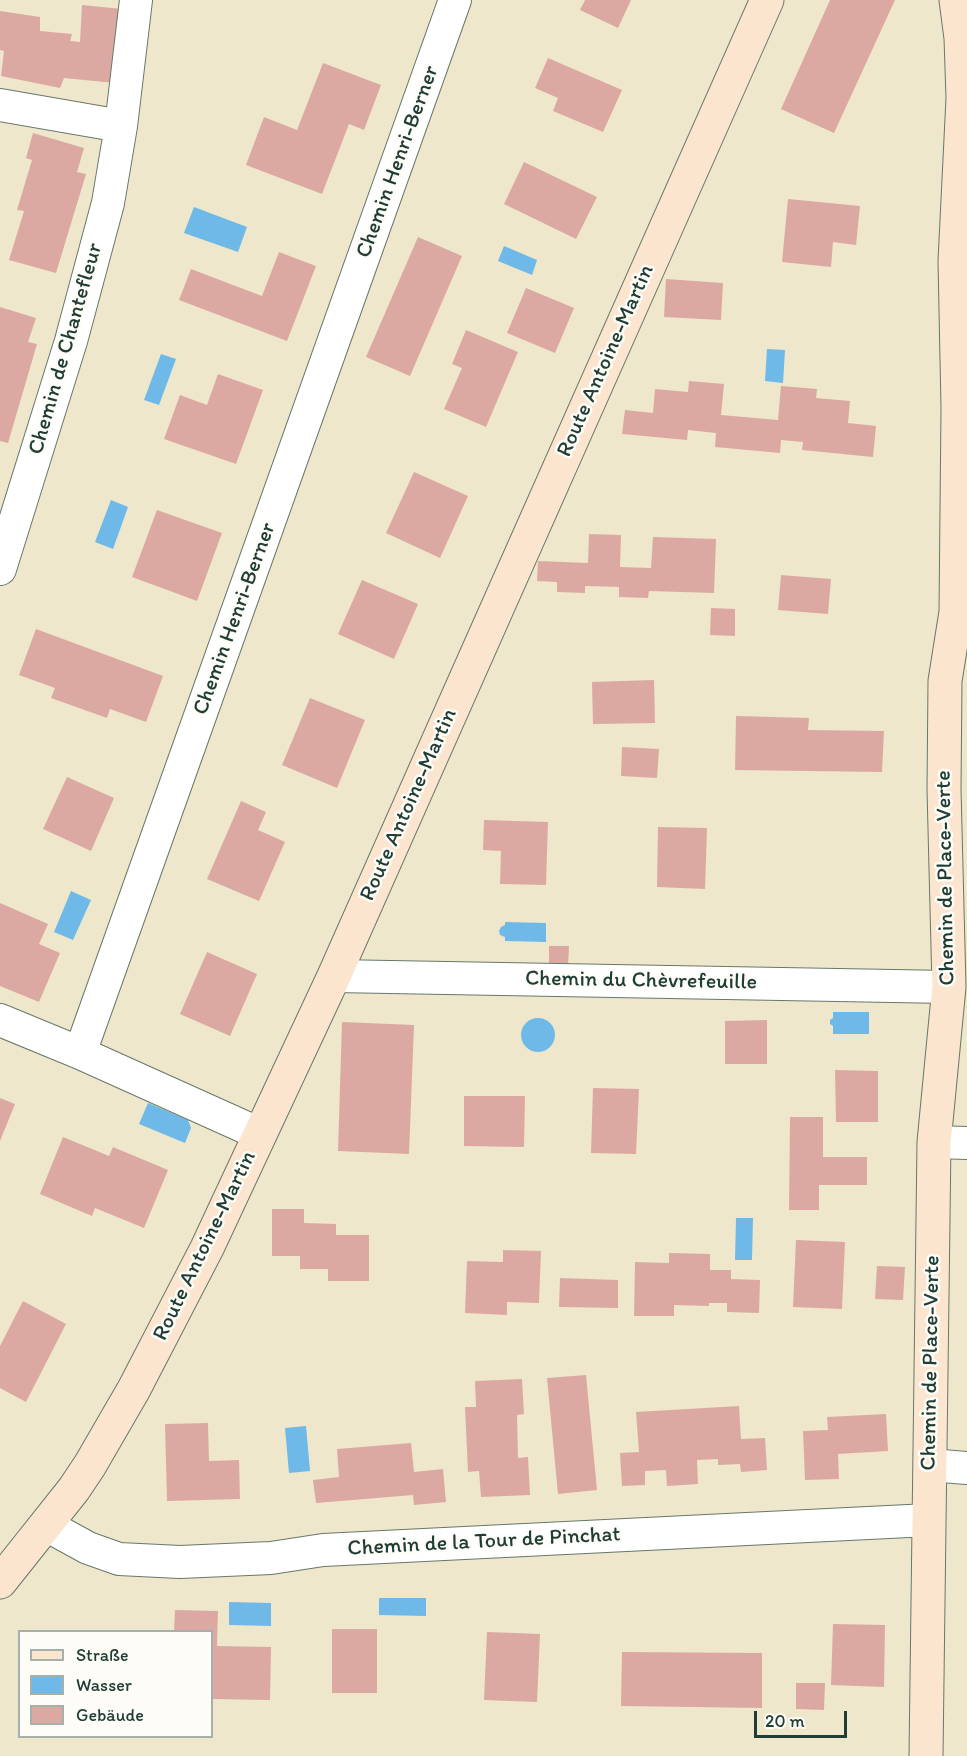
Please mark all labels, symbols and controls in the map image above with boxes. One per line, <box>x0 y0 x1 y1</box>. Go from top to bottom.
street label: Chemin Henri-Berner <box>351 62 445 262</box>
street label: Chemin de Chantefleur <box>23 240 109 458</box>
street label: Route Antoine-Martin <box>552 261 660 461</box>
street label: Chemin Henri-Berner <box>188 519 282 719</box>
street label: Route Antoine-Martin <box>355 705 463 905</box>
street label: Chemin de Place-Verte <box>931 770 961 986</box>
street label: Chemin du Chèvrefeuille <box>525 966 757 996</box>
street label: Route Antoine-Martin <box>148 1147 262 1345</box>
street label: Chemin de Place-Verte <box>916 1255 946 1471</box>
street label: Chemin de la Tour de Pinchat <box>347 1522 621 1562</box>
legend <box>18 1630 213 1738</box>
text: Straße <box>76 1644 129 1666</box>
text: Wasser <box>76 1674 132 1696</box>
scale bar <box>757 1699 850 1737</box>
text: Gebäude <box>76 1704 144 1726</box>
text: 20 m <box>765 1710 805 1732</box>

